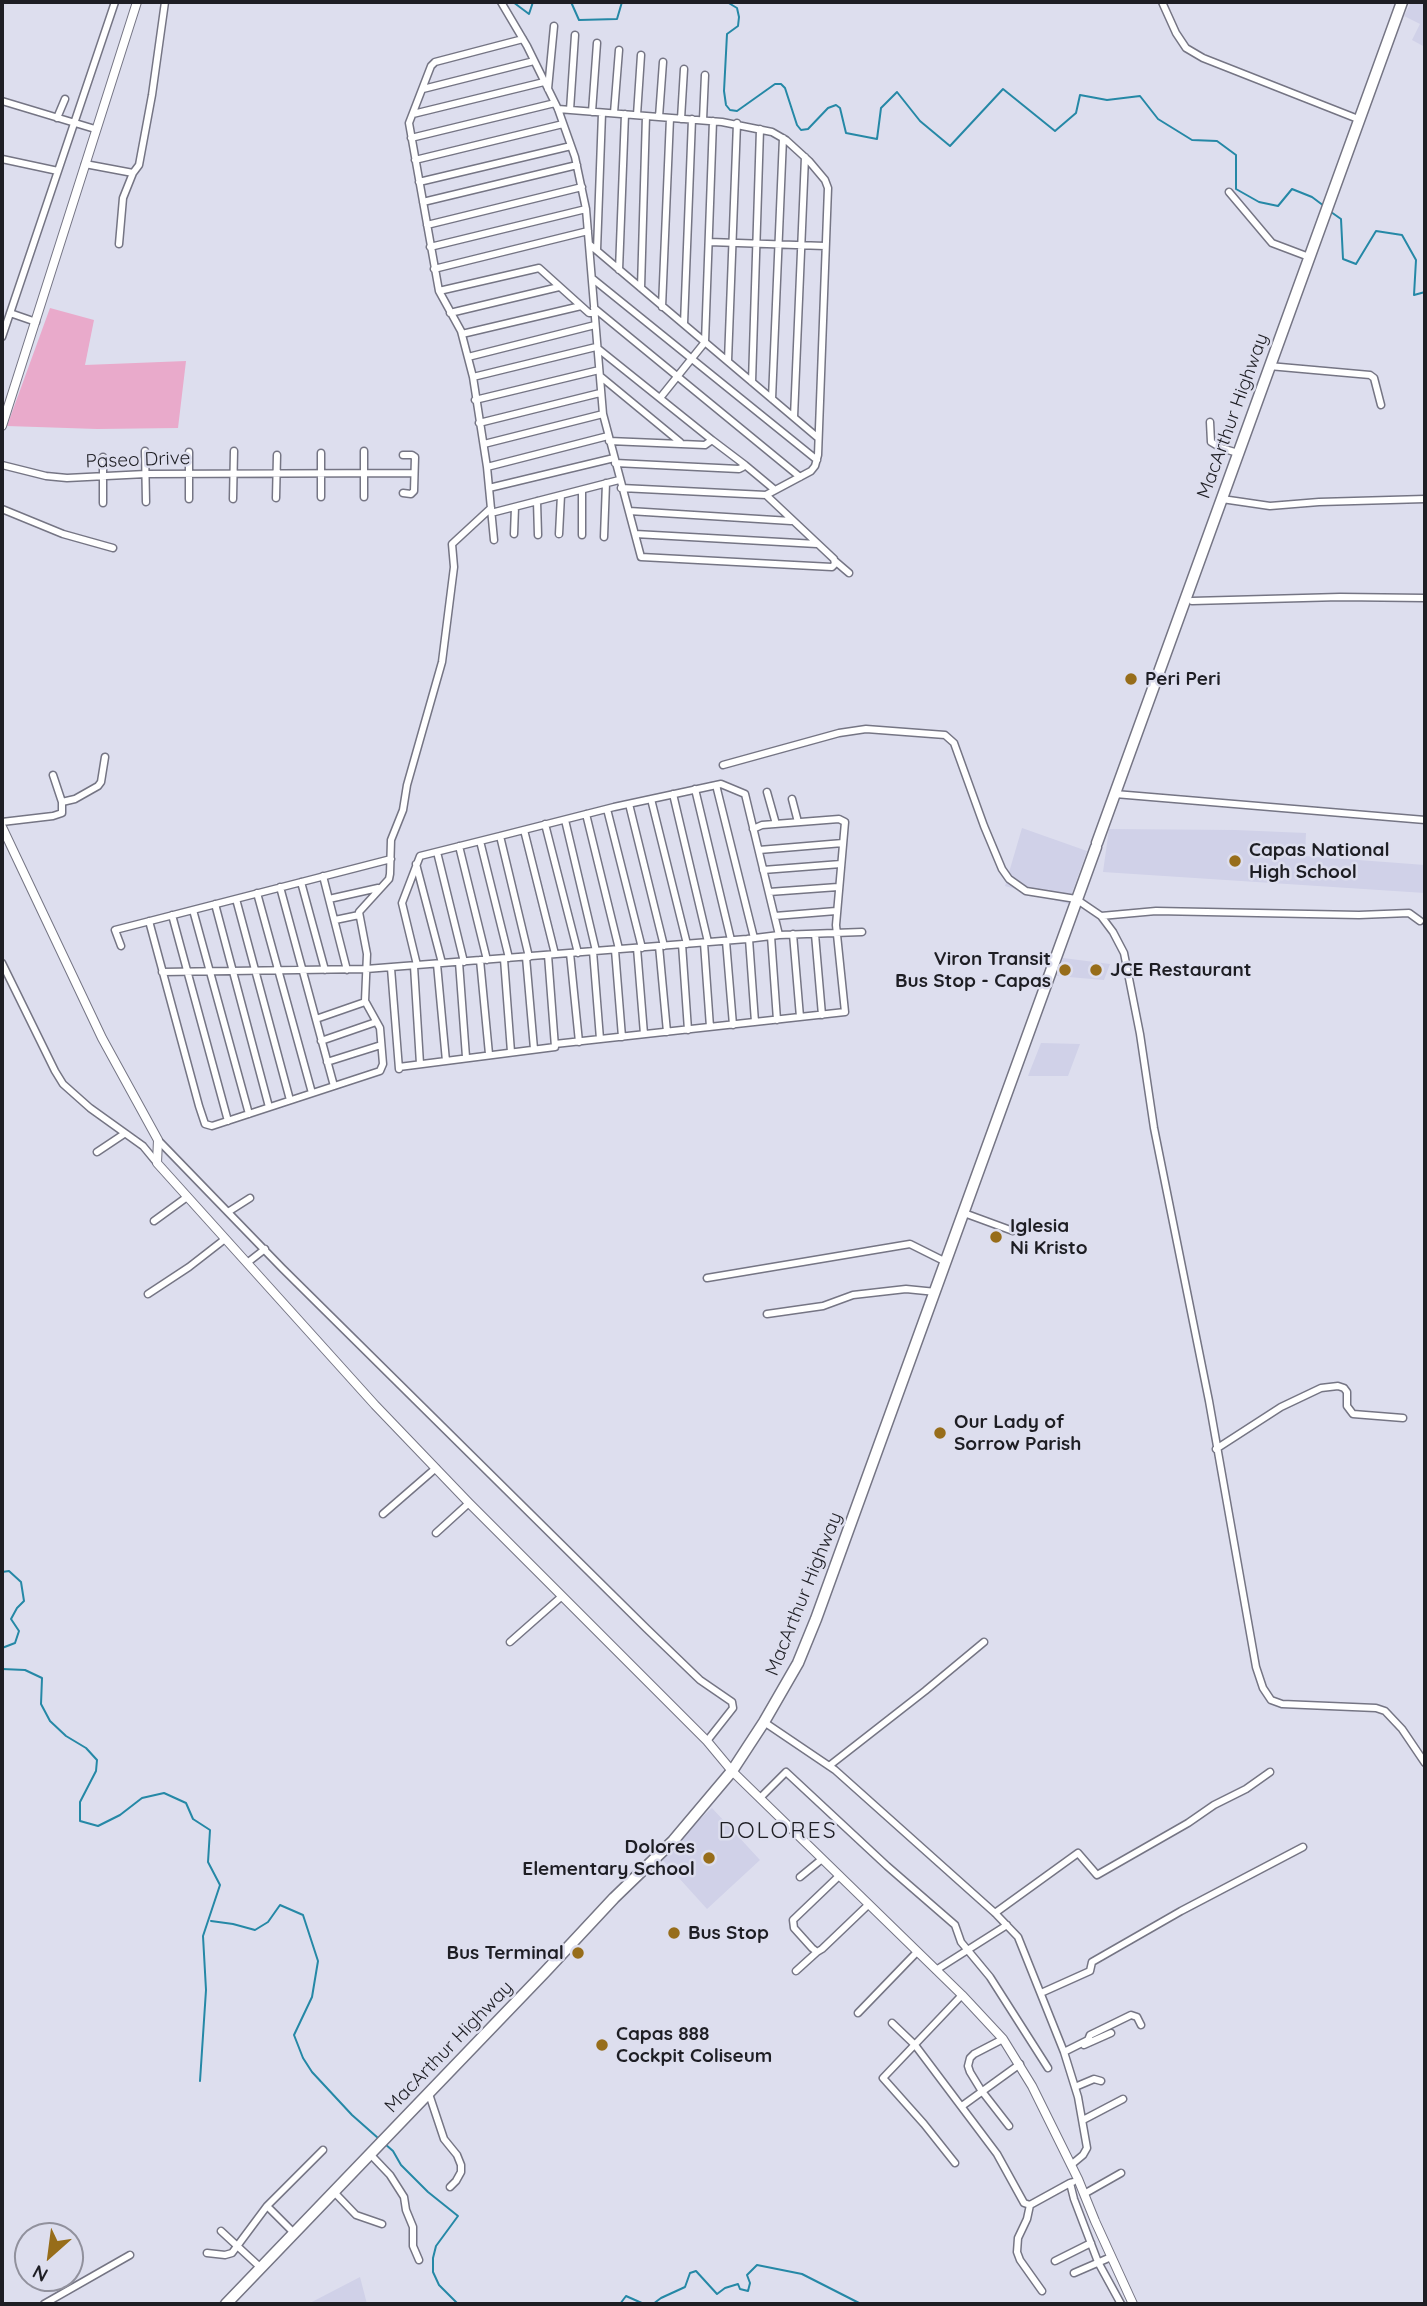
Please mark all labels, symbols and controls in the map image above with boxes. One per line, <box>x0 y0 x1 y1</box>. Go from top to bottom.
street label: MacArthur Highway <box>1192 330 1274 502</box>
street label: Paseo Drive <box>85 447 191 473</box>
place label: Peri Peri <box>1145 668 1221 690</box>
marker: Peri Peri <box>1123 671 1139 687</box>
place label: Capas National High School <box>1249 839 1390 883</box>
marker: Capas National High School <box>1227 853 1243 869</box>
place label: Viron Transit Bus Stop - Capas <box>895 948 1051 992</box>
place label: JCE Restaurant <box>1110 959 1252 981</box>
marker: Viron Transit Bus Stop - Capas <box>1057 962 1073 978</box>
marker: JCE Restaurant <box>1088 962 1104 978</box>
place label: Iglesia Ni Kristo <box>1010 1215 1087 1259</box>
marker: Iglesia Ni Kristo <box>988 1229 1004 1245</box>
place label: Our Lady of Sorrow Parish <box>954 1411 1081 1455</box>
marker: Our Lady of Sorrow Parish <box>932 1425 948 1441</box>
street label: MacArthur Highway <box>761 1509 847 1679</box>
district label: DOLORES <box>719 1817 837 1845</box>
place label: Dolores Elementary School <box>522 1836 695 1880</box>
marker: Dolores Elementary School <box>701 1850 717 1866</box>
place label: Bus Stop <box>688 1922 769 1944</box>
marker: Bus Stop <box>666 1925 682 1941</box>
place label: Bus Terminal <box>446 1942 564 1964</box>
marker: Bus Terminal <box>570 1945 586 1961</box>
street label: MacArthur Highway <box>380 1976 518 2118</box>
place label: Capas 888 Cockpit Coliseum <box>616 2023 772 2067</box>
marker: Capas 888 Cockpit Coliseum <box>594 2037 610 2053</box>
north arrow <box>14 2222 84 2292</box>
text: N <box>28 2260 52 2288</box>

